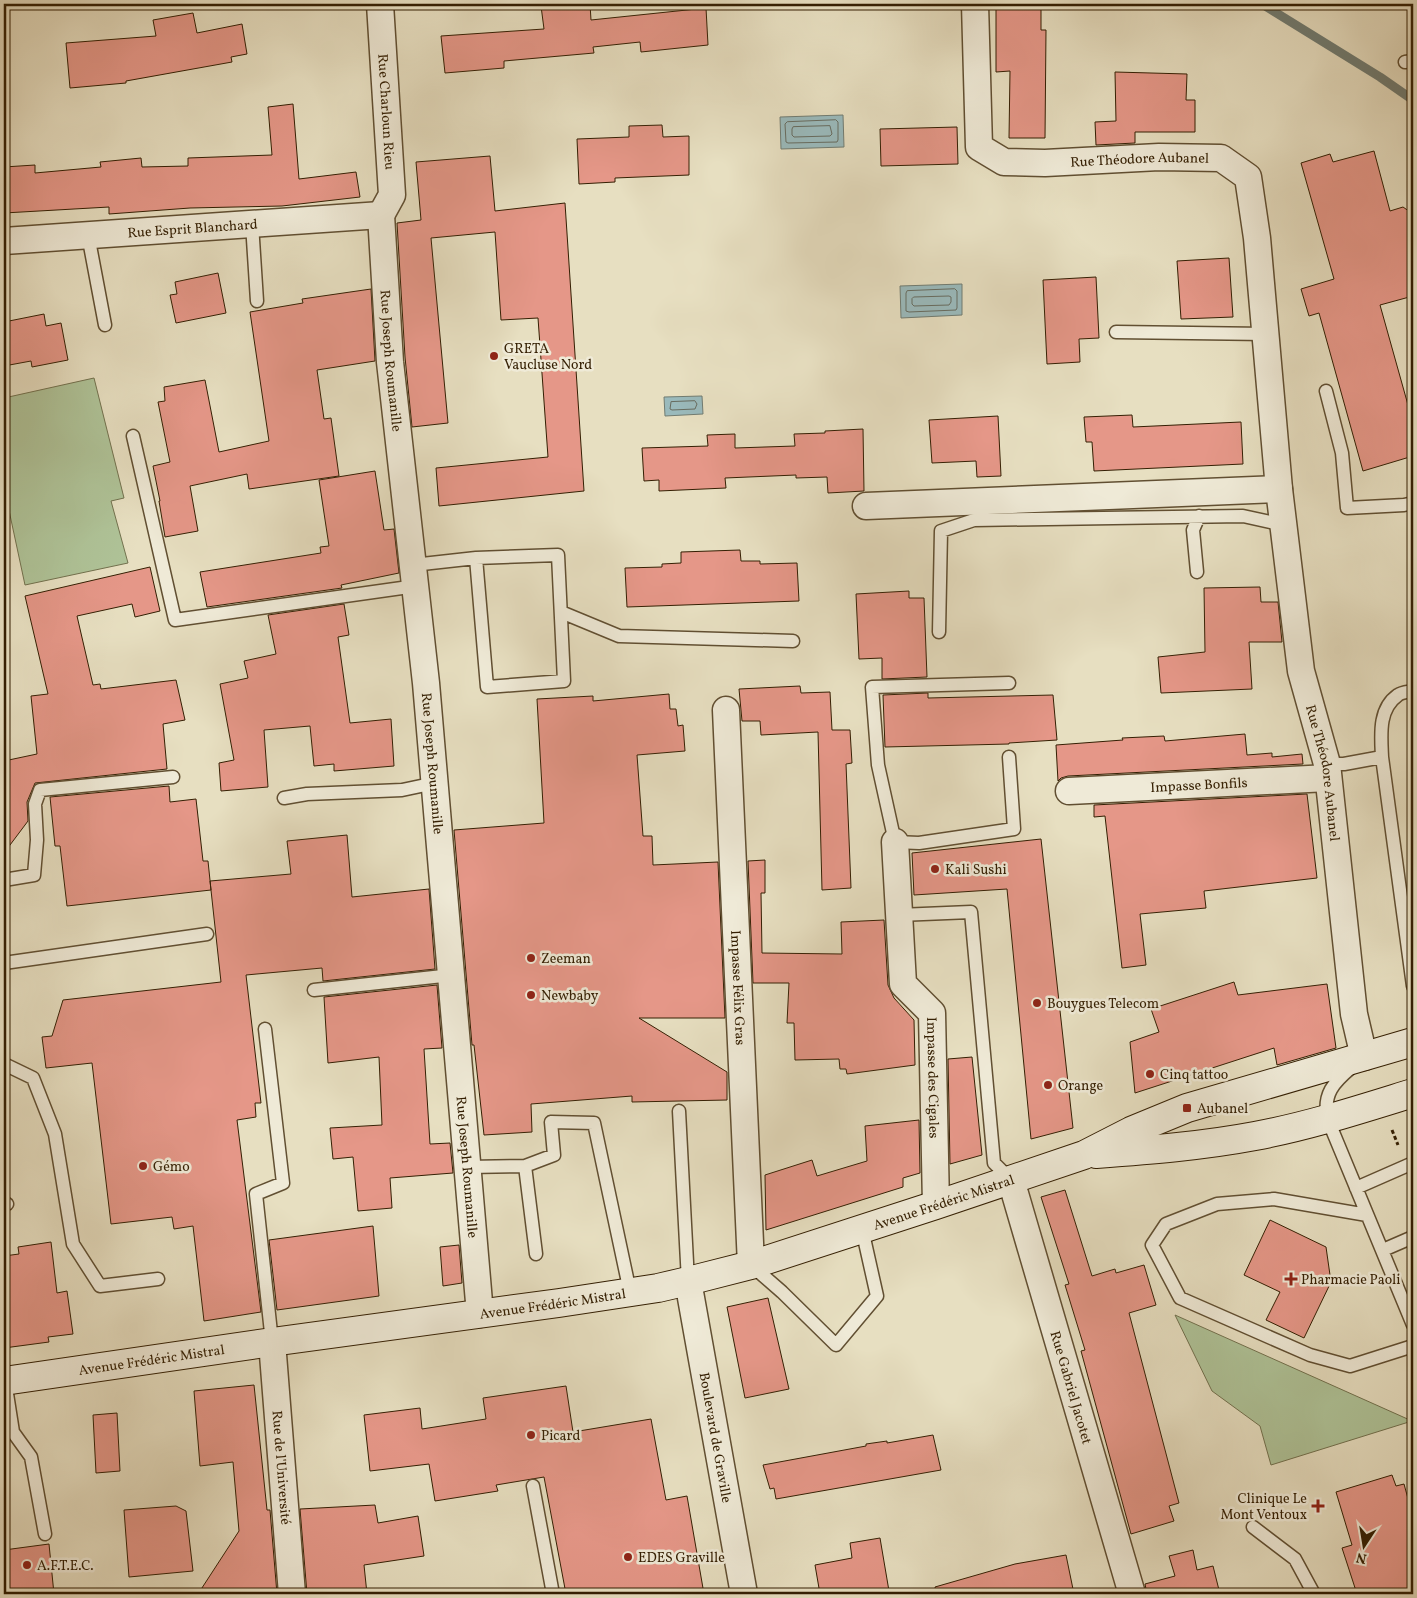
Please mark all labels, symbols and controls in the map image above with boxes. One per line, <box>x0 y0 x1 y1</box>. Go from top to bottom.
street label: Rue Charloun Rieu <box>372 53 398 171</box>
street label: Rue Théodore Aubanel <box>1070 149 1209 173</box>
street label: Rue Esprit Blanchard <box>127 216 259 243</box>
street label: Rue Joseph Roumanille <box>375 289 406 433</box>
place label: GRETA Vaucluse Nord <box>504 340 592 375</box>
marker: GRETA Vaucluse Nord <box>488 350 500 362</box>
street label: Rue Joseph Roumanille <box>416 692 447 836</box>
street label: Rue Théodore Aubanel <box>1300 703 1343 842</box>
street label: Impasse Bonfils <box>1150 774 1248 798</box>
place label: Kali Sushi <box>945 861 1007 880</box>
marker: Kali Sushi <box>929 863 941 875</box>
street label: Impasse Félix Gras <box>725 930 749 1046</box>
place label: Zeeman <box>541 950 591 969</box>
marker: Zeeman <box>525 952 537 964</box>
place label: Newbaby <box>541 987 599 1006</box>
marker: Newbaby <box>525 989 537 1001</box>
place label: Bouygues Telecom <box>1047 995 1159 1014</box>
marker: Bouygues Telecom <box>1031 997 1043 1009</box>
street label: Impasse des Cigales <box>921 1017 943 1139</box>
place label: Cinq tattoo <box>1160 1066 1228 1085</box>
marker: Cinq tattoo <box>1144 1068 1156 1080</box>
place label: Orange <box>1058 1077 1104 1096</box>
marker: Orange <box>1042 1079 1054 1091</box>
street label: Rue Joseph Roumanille <box>450 1095 481 1239</box>
place label: Aubanel <box>1197 1100 1248 1119</box>
marker: Aubanel <box>1181 1102 1193 1114</box>
place label: Gémo <box>153 1158 190 1177</box>
marker: Gémo <box>137 1160 149 1172</box>
street label: Avenue Frédéric Mistral <box>871 1171 1017 1236</box>
place label: Pharmacie Paoli <box>1301 1271 1400 1290</box>
marker: Pharmacie Paoli <box>1285 1273 1297 1285</box>
street label: Avenue Frédéric Mistral <box>478 1285 627 1325</box>
street label: Rue Gabriel Jacotet <box>1045 1329 1096 1447</box>
street label: Avenue Frédéric Mistral <box>77 1341 226 1381</box>
street label: Boulevard de Graville <box>694 1371 736 1505</box>
street label: Rue de l'Université <box>266 1410 295 1526</box>
place label: Picard <box>541 1427 580 1446</box>
marker: Picard <box>525 1429 537 1441</box>
place label: Clinique Le Mont Ventoux <box>1220 1490 1307 1525</box>
marker: Clinique Le Mont Ventoux <box>1311 1499 1325 1513</box>
north arrow <box>1340 1520 1390 1570</box>
text: N <box>1355 1547 1369 1568</box>
place label: EDES Graville <box>638 1549 725 1568</box>
marker: EDES Graville <box>622 1551 634 1563</box>
place label: A.F.T.E.C. <box>37 1557 94 1576</box>
marker: A.F.T.E.C. <box>21 1559 33 1571</box>

